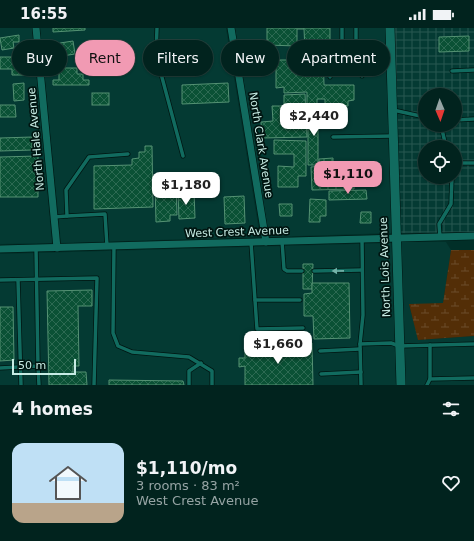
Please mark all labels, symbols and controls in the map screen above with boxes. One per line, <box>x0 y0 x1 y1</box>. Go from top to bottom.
text: 16:55 <box>20 5 68 23</box>
chip: Buy <box>12 40 67 76</box>
chip: Rent <box>75 40 135 76</box>
chip: Filters <box>143 40 213 76</box>
chip: New <box>221 40 279 76</box>
chip: Apartment <box>287 40 390 76</box>
street label: North Hale Avenue <box>25 87 47 191</box>
north arrow <box>418 88 462 132</box>
map controls <box>418 88 462 184</box>
street label: North Clark Avenue <box>246 91 276 199</box>
pin: $2,440 <box>281 103 347 137</box>
text: $2,440 <box>289 108 339 123</box>
button: locate <box>418 140 462 184</box>
pin: $1,110 <box>315 161 381 195</box>
text: $1,110 <box>323 166 373 181</box>
pin: $1,180 <box>153 172 219 206</box>
text: $1,180 <box>161 177 211 192</box>
street label: North Lois Avenue <box>377 217 393 317</box>
street label: West Crest Avenue <box>185 224 289 240</box>
one-way arrow <box>332 267 344 274</box>
pin: $1,660 <box>245 331 311 365</box>
text: $1,660 <box>253 336 303 351</box>
scale bar <box>12 357 76 376</box>
text: 50 m <box>18 359 46 372</box>
icon: filters <box>440 398 462 420</box>
text: 4 homes <box>12 399 93 419</box>
text: $1,110/mo <box>136 458 237 478</box>
icon: home <box>44 459 92 507</box>
icon: heart <box>440 472 462 494</box>
text: 3 rooms · 83 m² <box>136 478 240 493</box>
text: West Crest Avenue <box>136 493 259 508</box>

